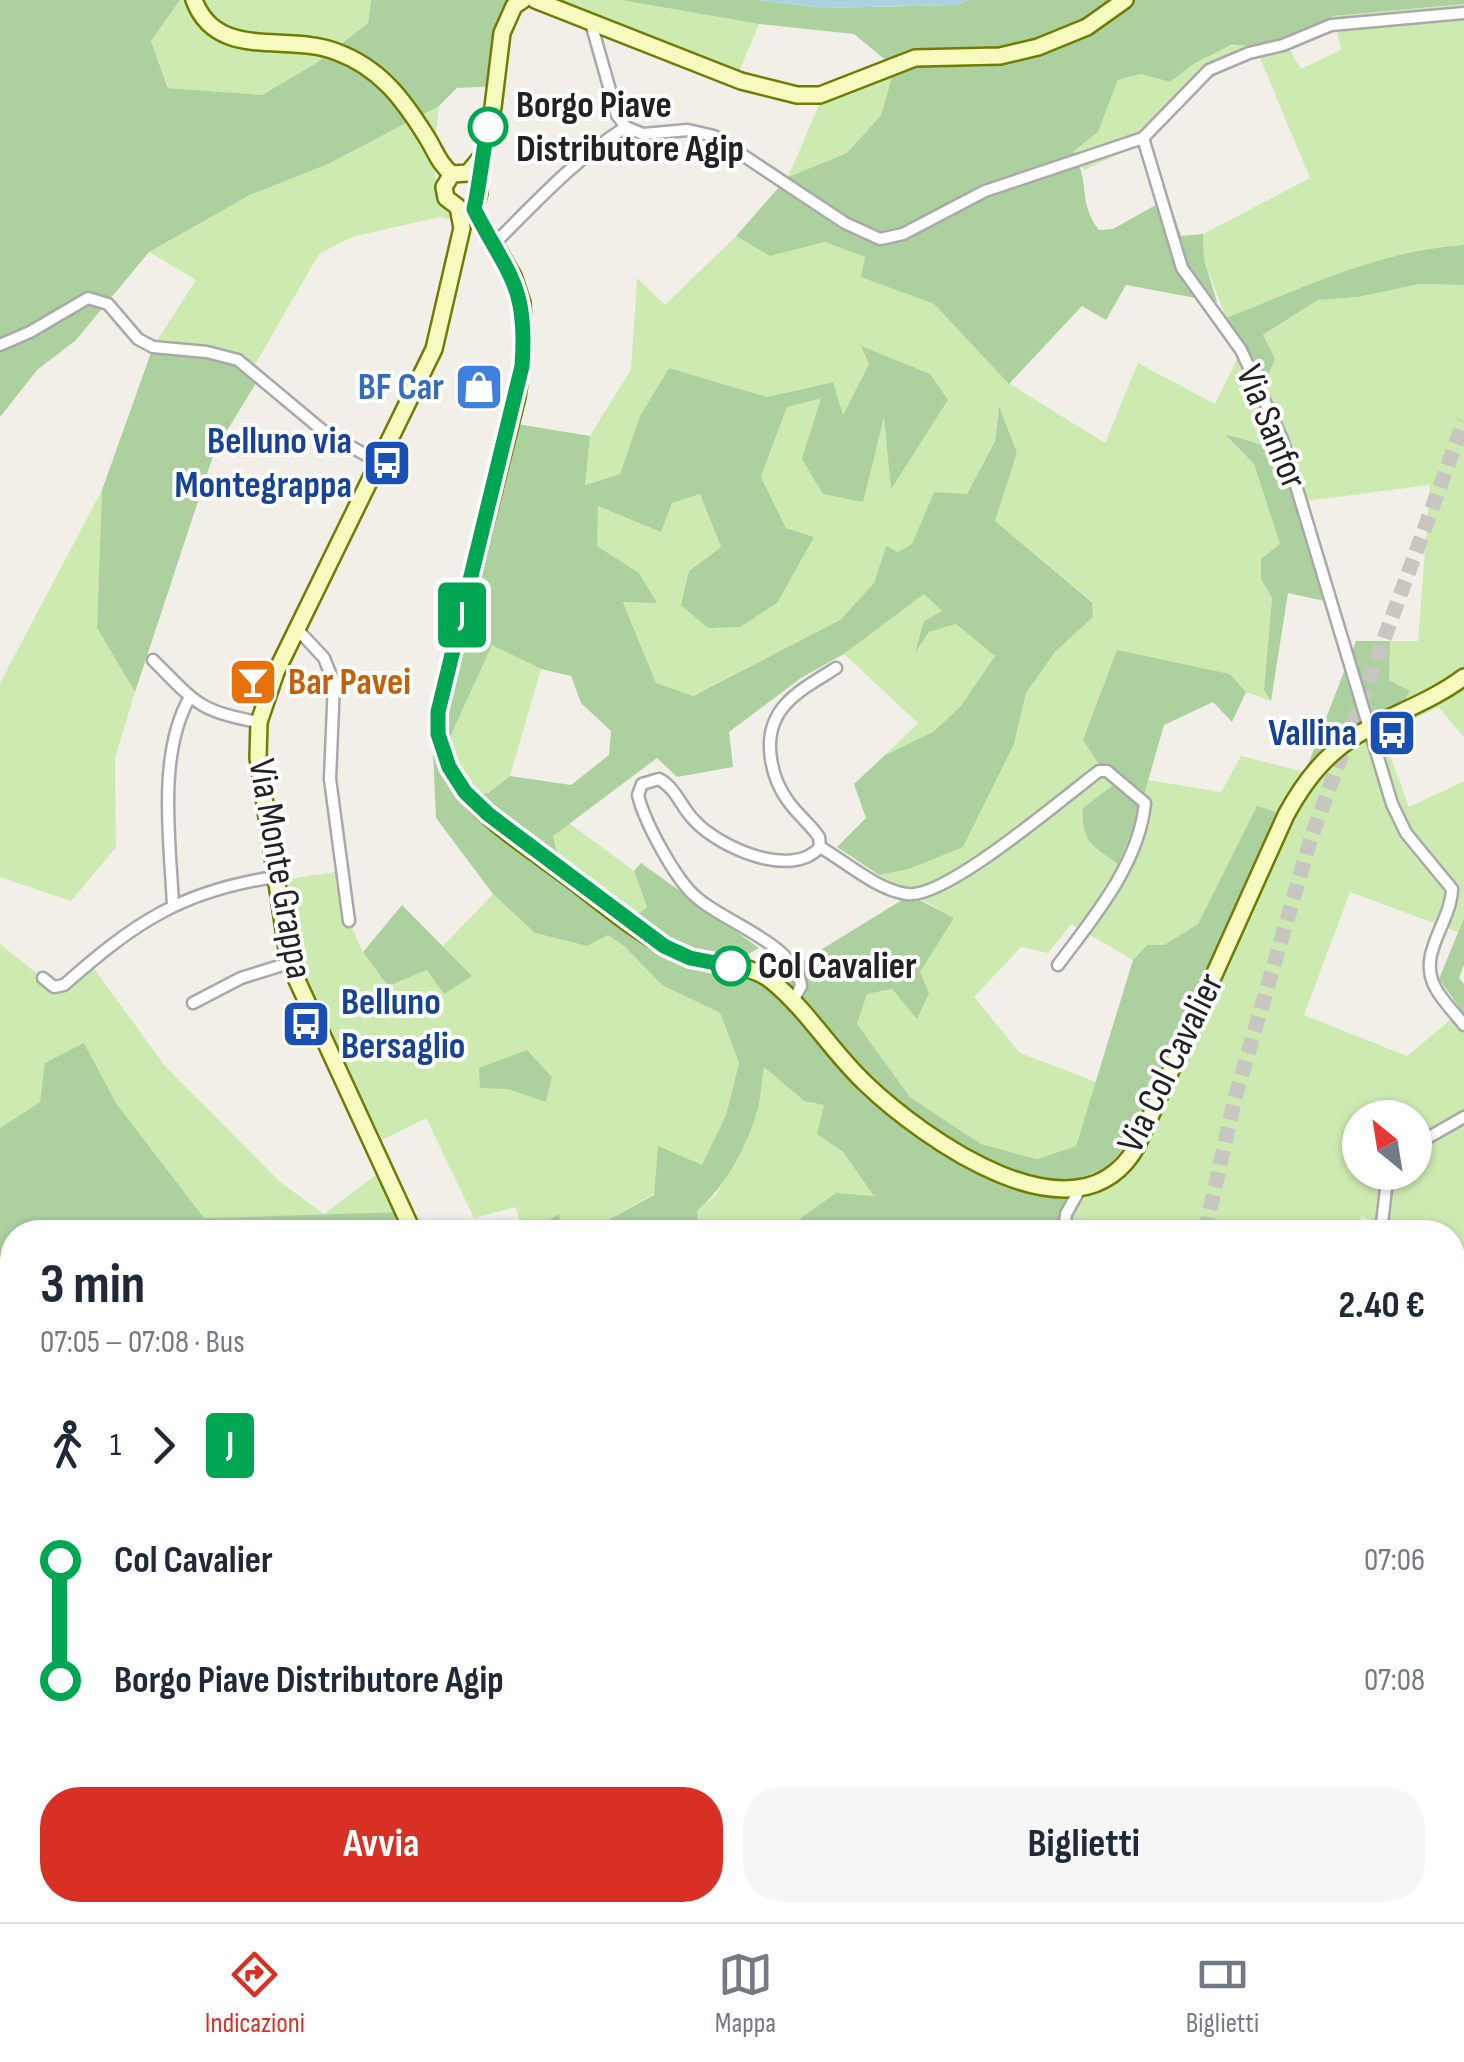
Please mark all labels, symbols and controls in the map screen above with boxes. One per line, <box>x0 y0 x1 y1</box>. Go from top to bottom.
place label: Borgo Piave Distributore Agip <box>516 83 744 172</box>
marker: Borgo Piave Distributore Agip <box>469 108 507 146</box>
street label: Via Sanfor <box>1226 359 1316 495</box>
shop icon: BF Car <box>453 361 505 413</box>
place label: BF Car <box>358 365 444 410</box>
place label: Belluno via Montegrappa <box>175 419 352 508</box>
bus stop icon: Belluno via Montegrappa <box>361 437 413 489</box>
line badge: J <box>430 582 494 648</box>
text: J <box>458 594 466 637</box>
bar icon: Bar Pavei <box>227 656 279 708</box>
place label: Bar Pavei <box>288 660 411 705</box>
bus stop icon: Vallina <box>1366 707 1418 759</box>
place label: Vallina <box>1268 711 1357 756</box>
street label: Via Monte Grappa <box>239 756 321 982</box>
place label: Col Cavalier <box>758 944 917 989</box>
marker: Col Cavalier <box>712 947 750 985</box>
street label: Via Col Cavalier <box>1108 966 1234 1160</box>
place label: Belluno Bersaglio <box>341 980 465 1069</box>
bus stop icon: Belluno Bersaglio <box>280 998 332 1050</box>
north arrow <box>1342 1100 1432 1190</box>
map controls <box>1342 1100 1432 1190</box>
text: 3 min <box>40 1252 145 1319</box>
text: 2.40 € <box>1338 1283 1425 1328</box>
text: 07:05 – 07:08 · Bus <box>40 1323 245 1362</box>
icon: walk <box>40 1418 95 1473</box>
icon: forward <box>136 1418 191 1473</box>
text: J <box>226 1424 234 1467</box>
text: 1 <box>110 1426 121 1465</box>
text: Col Cavalier <box>114 1538 273 1583</box>
text: 07:06 <box>1364 1541 1425 1580</box>
text: Borgo Piave Distributore Agip <box>114 1658 504 1703</box>
text: 07:08 <box>1364 1661 1425 1700</box>
button: Avvia <box>40 1787 723 1902</box>
button: Biglietti <box>743 1787 1425 1902</box>
tab: Indicazioni <box>205 1947 305 2040</box>
tab: Mappa <box>715 1947 776 2040</box>
tab: Biglietti <box>1186 1947 1259 2040</box>

